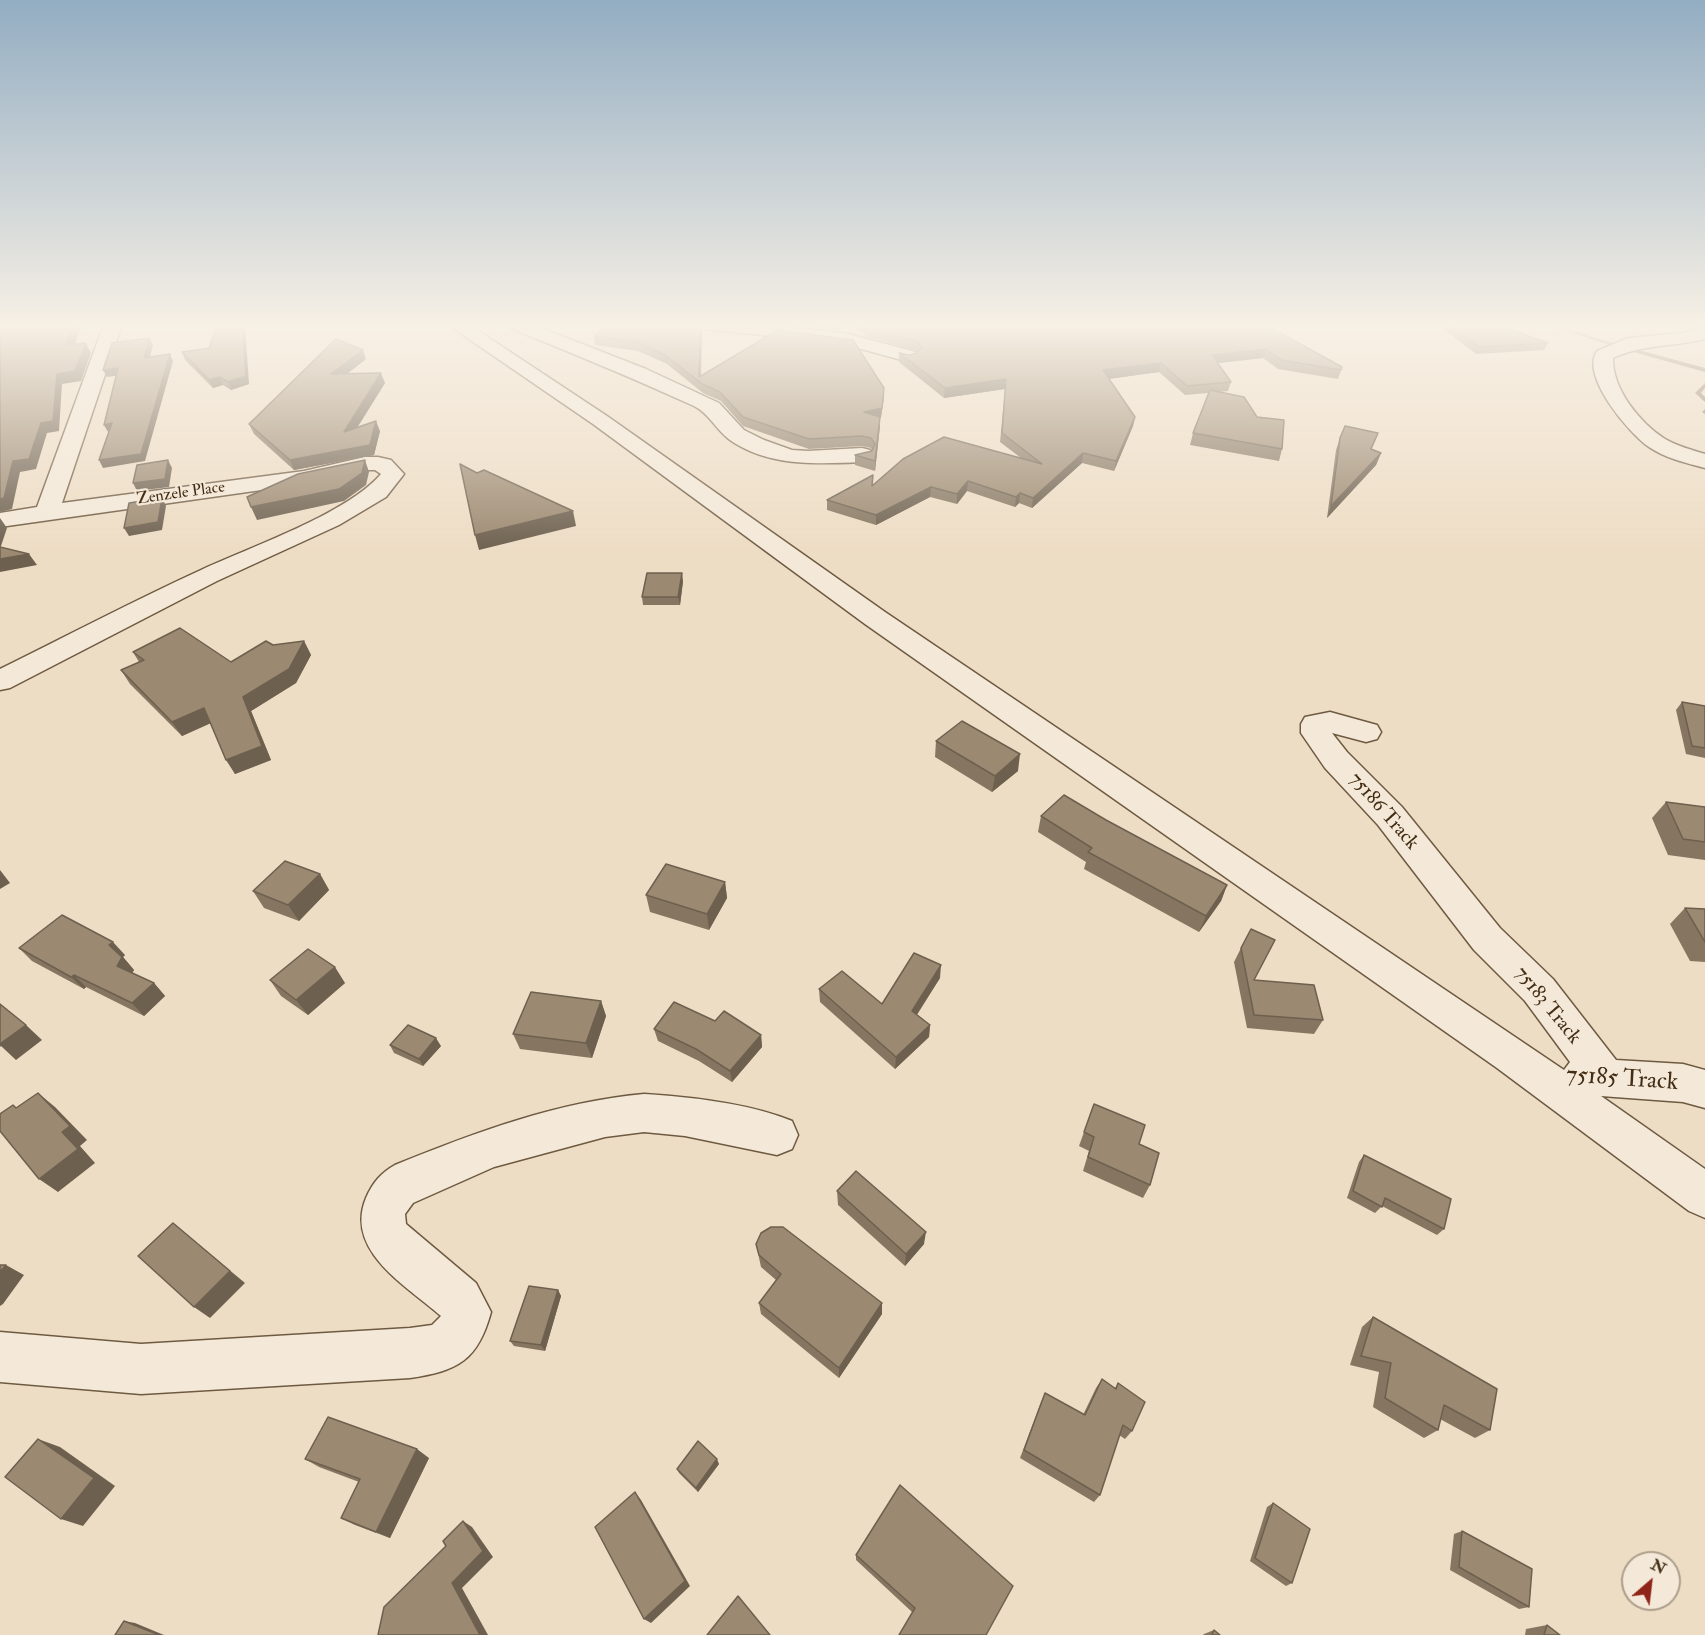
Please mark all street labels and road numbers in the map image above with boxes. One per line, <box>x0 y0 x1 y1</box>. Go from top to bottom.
street label: Zenzele Place <box>136 478 226 510</box>
street label: 75186 Track <box>1343 768 1423 856</box>
street label: 75183 Track <box>1509 963 1585 1049</box>
street label: 75185 Track <box>1565 1062 1679 1098</box>

